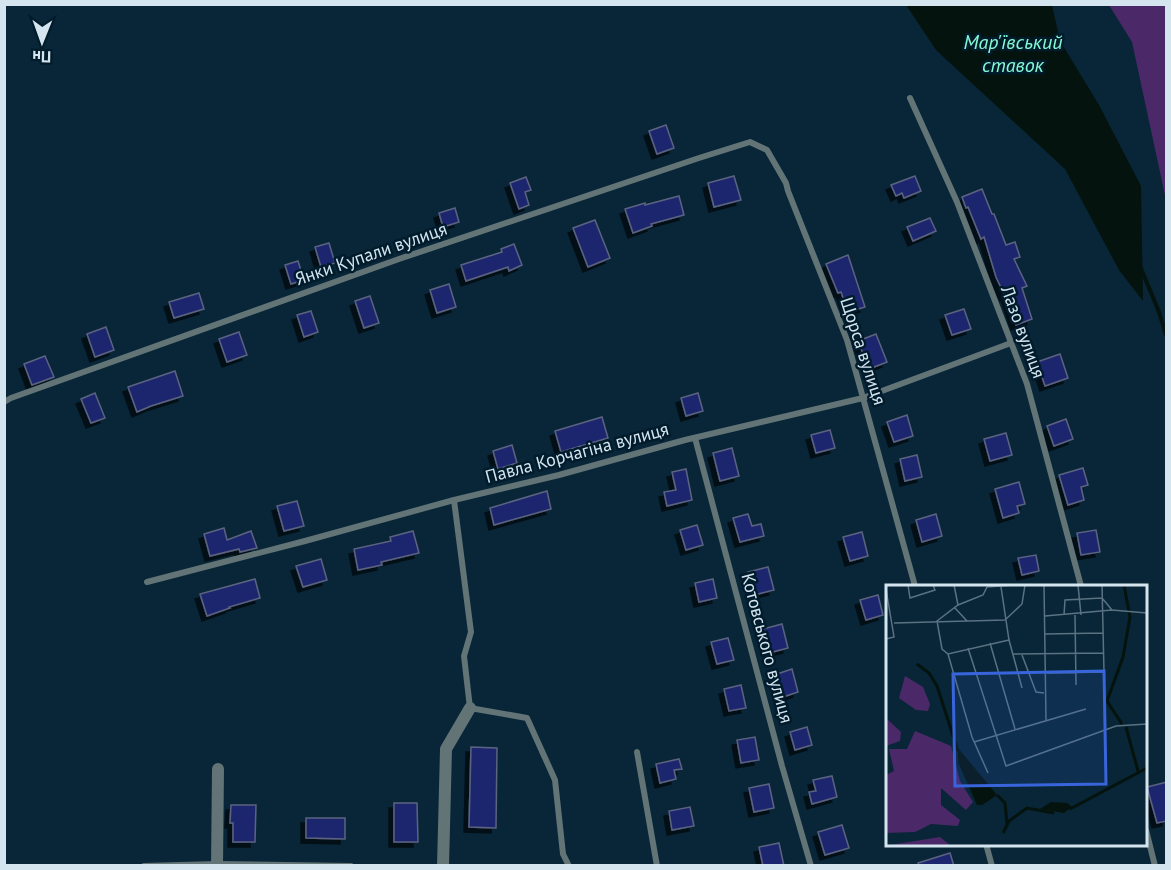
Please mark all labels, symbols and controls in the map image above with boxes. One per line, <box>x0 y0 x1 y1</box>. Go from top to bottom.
north arrow <box>12 12 72 72</box>
water label: Мар'ївський ставок <box>963 29 1063 78</box>
text: Пн <box>32 47 51 67</box>
street label: Янки Купали вулиця <box>292 217 450 290</box>
street label: Лазо вулиця <box>996 281 1051 381</box>
street label: Щорса вулиця <box>835 294 892 408</box>
street label: Павла Корчагіна вулиця <box>483 417 671 488</box>
street label: Котовського вулиця <box>736 570 799 725</box>
inset map <box>886 585 1147 846</box>

